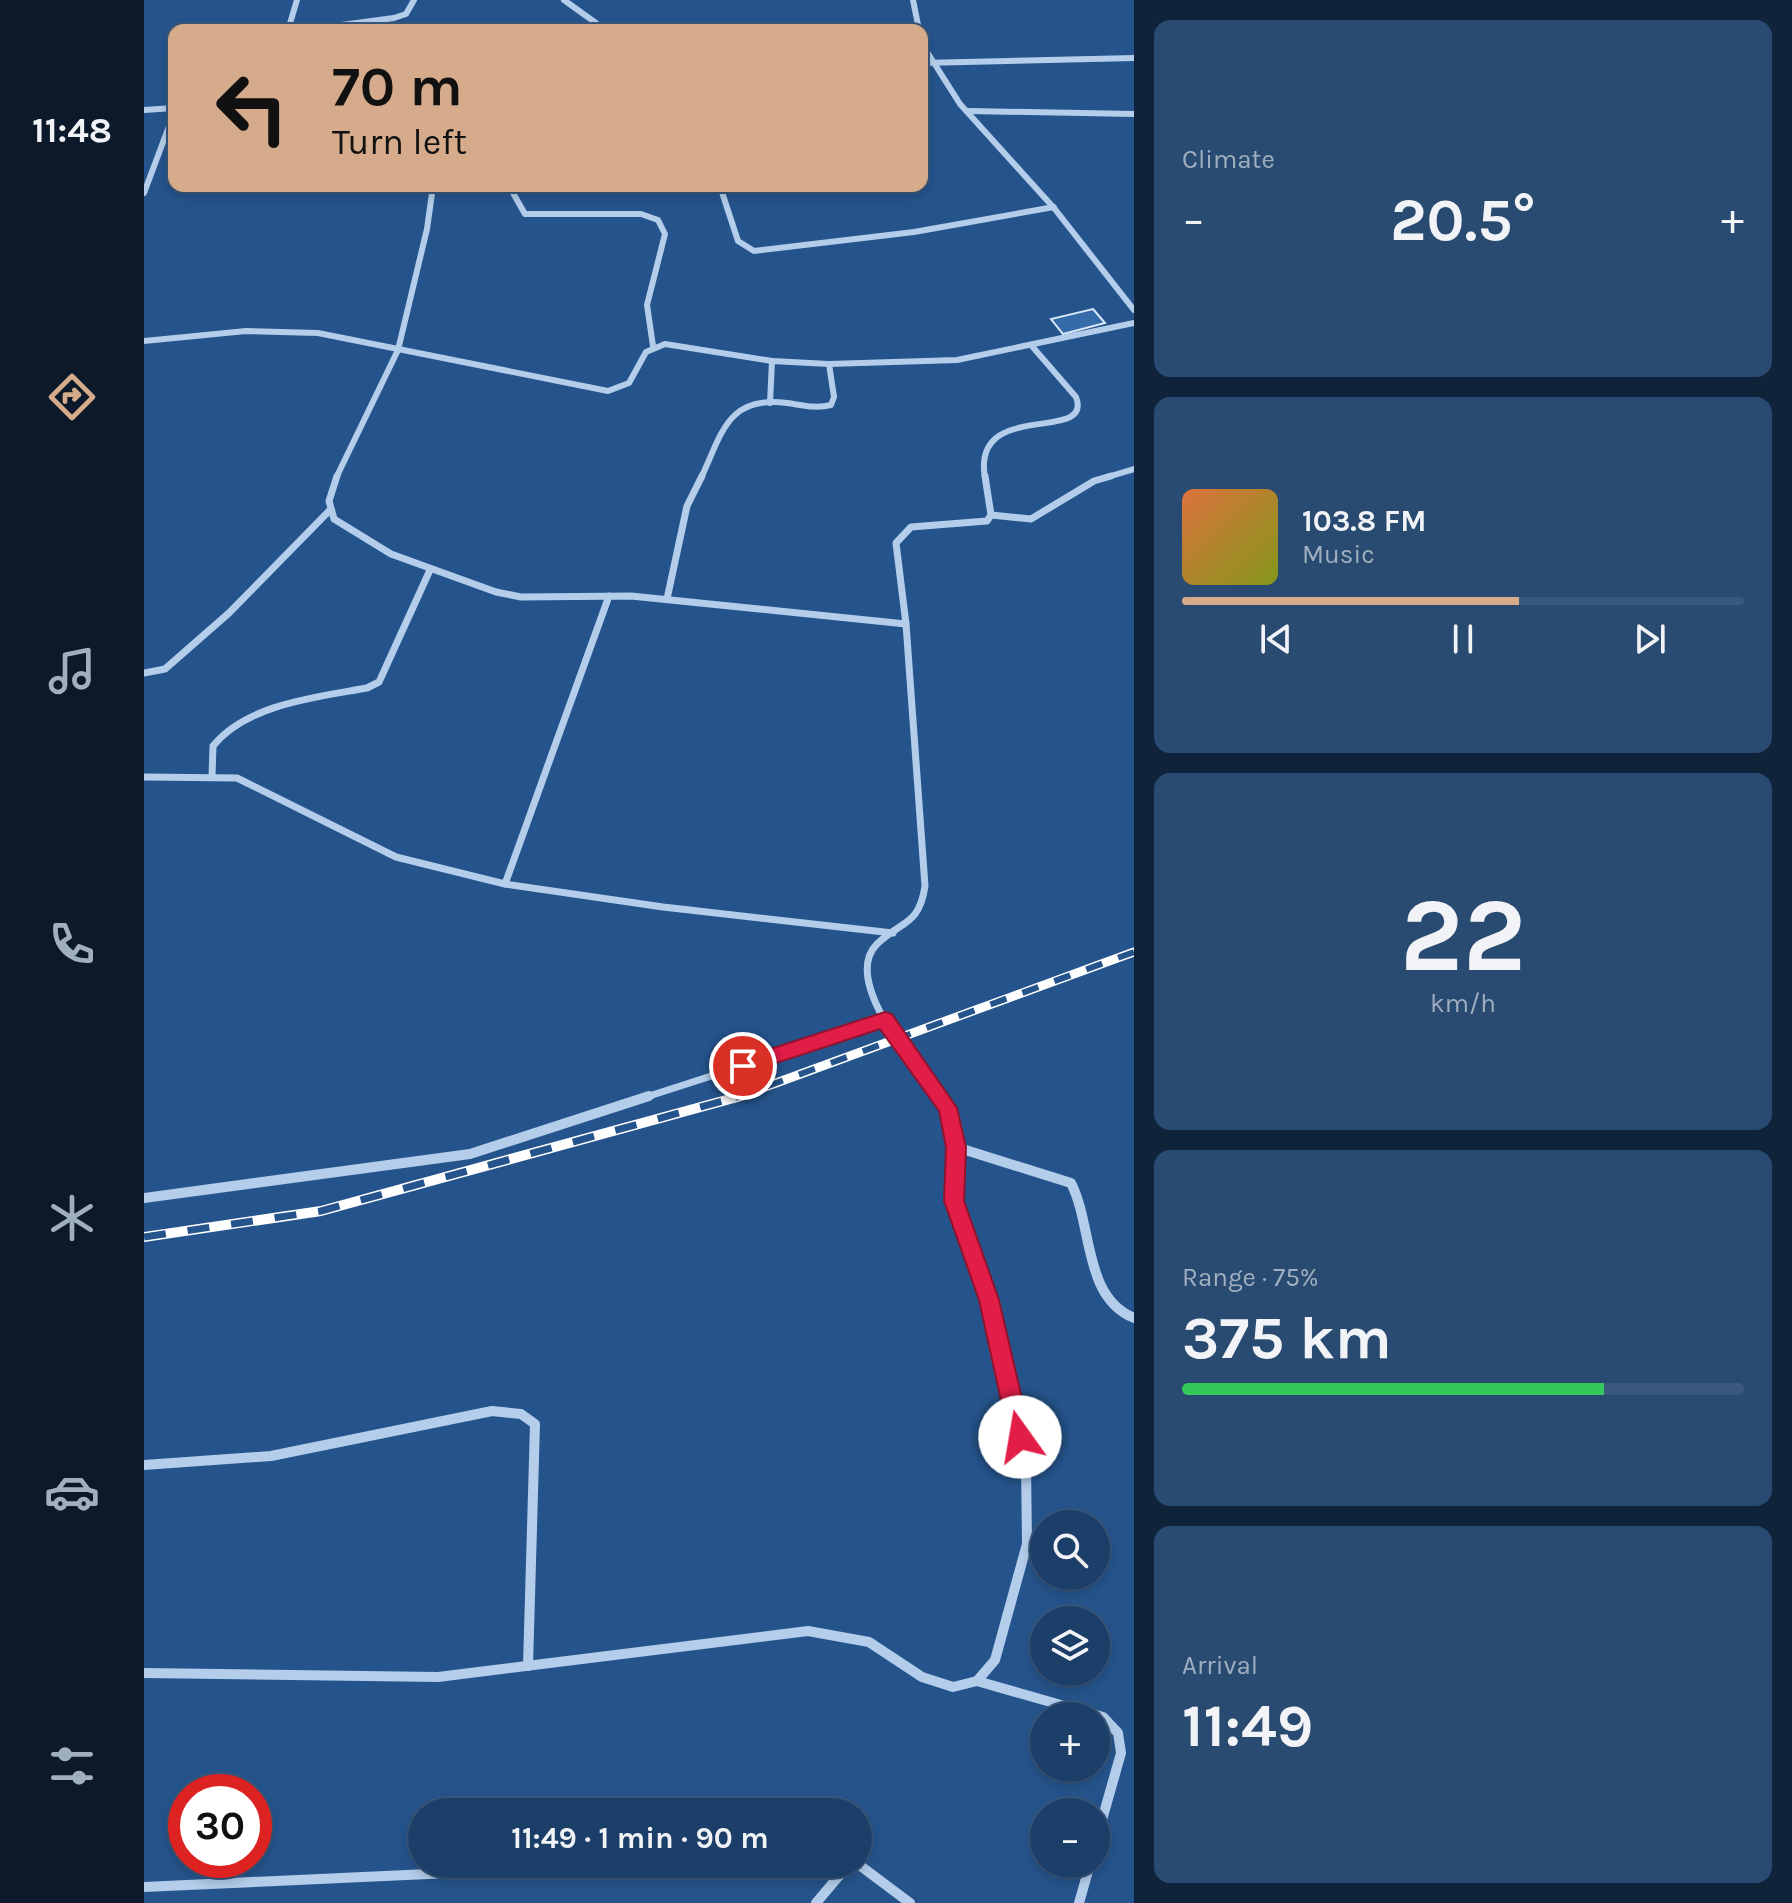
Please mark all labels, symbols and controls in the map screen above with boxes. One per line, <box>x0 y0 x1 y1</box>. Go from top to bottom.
text: 70 m <box>332 54 463 119</box>
icon: left <box>200 56 304 160</box>
text: 11:48 <box>32 109 112 151</box>
text: Turn left <box>332 121 467 163</box>
text: Climate <box>1182 144 1275 175</box>
text: 20.5° <box>1390 185 1536 255</box>
text: − <box>1182 194 1205 245</box>
text: + <box>1721 194 1744 245</box>
icon: directions <box>44 369 100 425</box>
text: 103.8 FM <box>1302 503 1426 539</box>
text: Music <box>1302 539 1375 570</box>
icon: previous <box>1254 617 1298 661</box>
icon: pause <box>1441 617 1485 661</box>
icon: next <box>1628 617 1672 661</box>
icon: music <box>44 643 100 699</box>
text: 22 <box>1400 875 1526 996</box>
icon: phone <box>44 916 100 972</box>
text: km/h <box>1430 988 1496 1019</box>
pin <box>709 1032 777 1100</box>
icon: arrive <box>721 1044 765 1088</box>
icon: climate <box>44 1190 100 1246</box>
text: Range · 75% <box>1182 1262 1319 1293</box>
text: 375 km <box>1182 1303 1392 1373</box>
position arrow <box>978 1395 1062 1479</box>
icon: car <box>44 1464 100 1520</box>
map controls <box>1030 1510 1110 1878</box>
button: search <box>1030 1510 1110 1590</box>
button: layers <box>1030 1606 1110 1686</box>
text: Arrival <box>1182 1650 1258 1681</box>
text: 11:49 <box>1182 1691 1313 1761</box>
button: + <box>1030 1702 1110 1782</box>
icon: filters <box>44 1738 100 1794</box>
speed limit sign: 30 <box>168 1774 272 1878</box>
button: − <box>1030 1798 1110 1878</box>
text: 11:49 · 1 min · 90 m <box>511 1820 769 1856</box>

